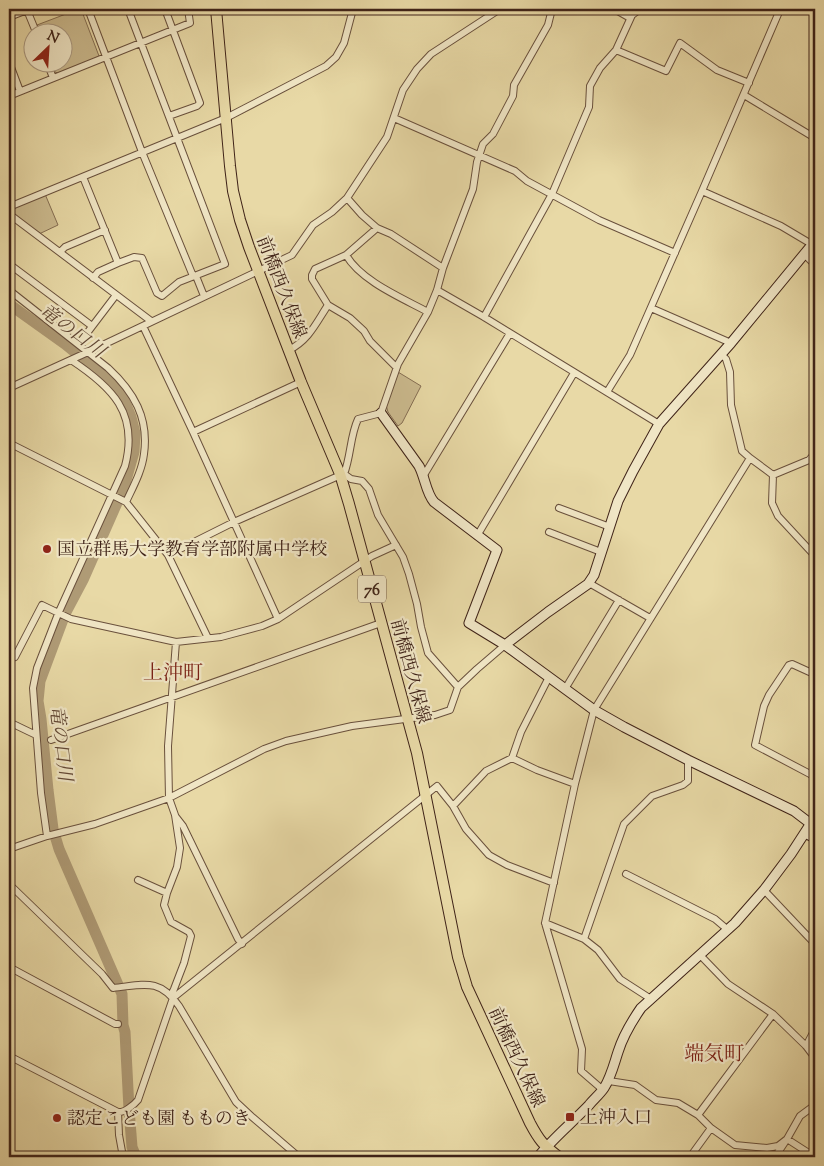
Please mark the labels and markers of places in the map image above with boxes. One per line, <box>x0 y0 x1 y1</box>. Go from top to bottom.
place label: 国立群馬大学教育学部附属中学校 <box>57 538 327 564</box>
marker: 国立群馬大学教育学部附属中学校 <box>41 543 53 555</box>
place label: 上沖入口 <box>580 1106 652 1132</box>
place label: 認定こども園 もものき <box>67 1107 251 1133</box>
marker: 上沖入口 <box>564 1111 576 1123</box>
marker: 認定こども園 もものき <box>51 1112 63 1124</box>

